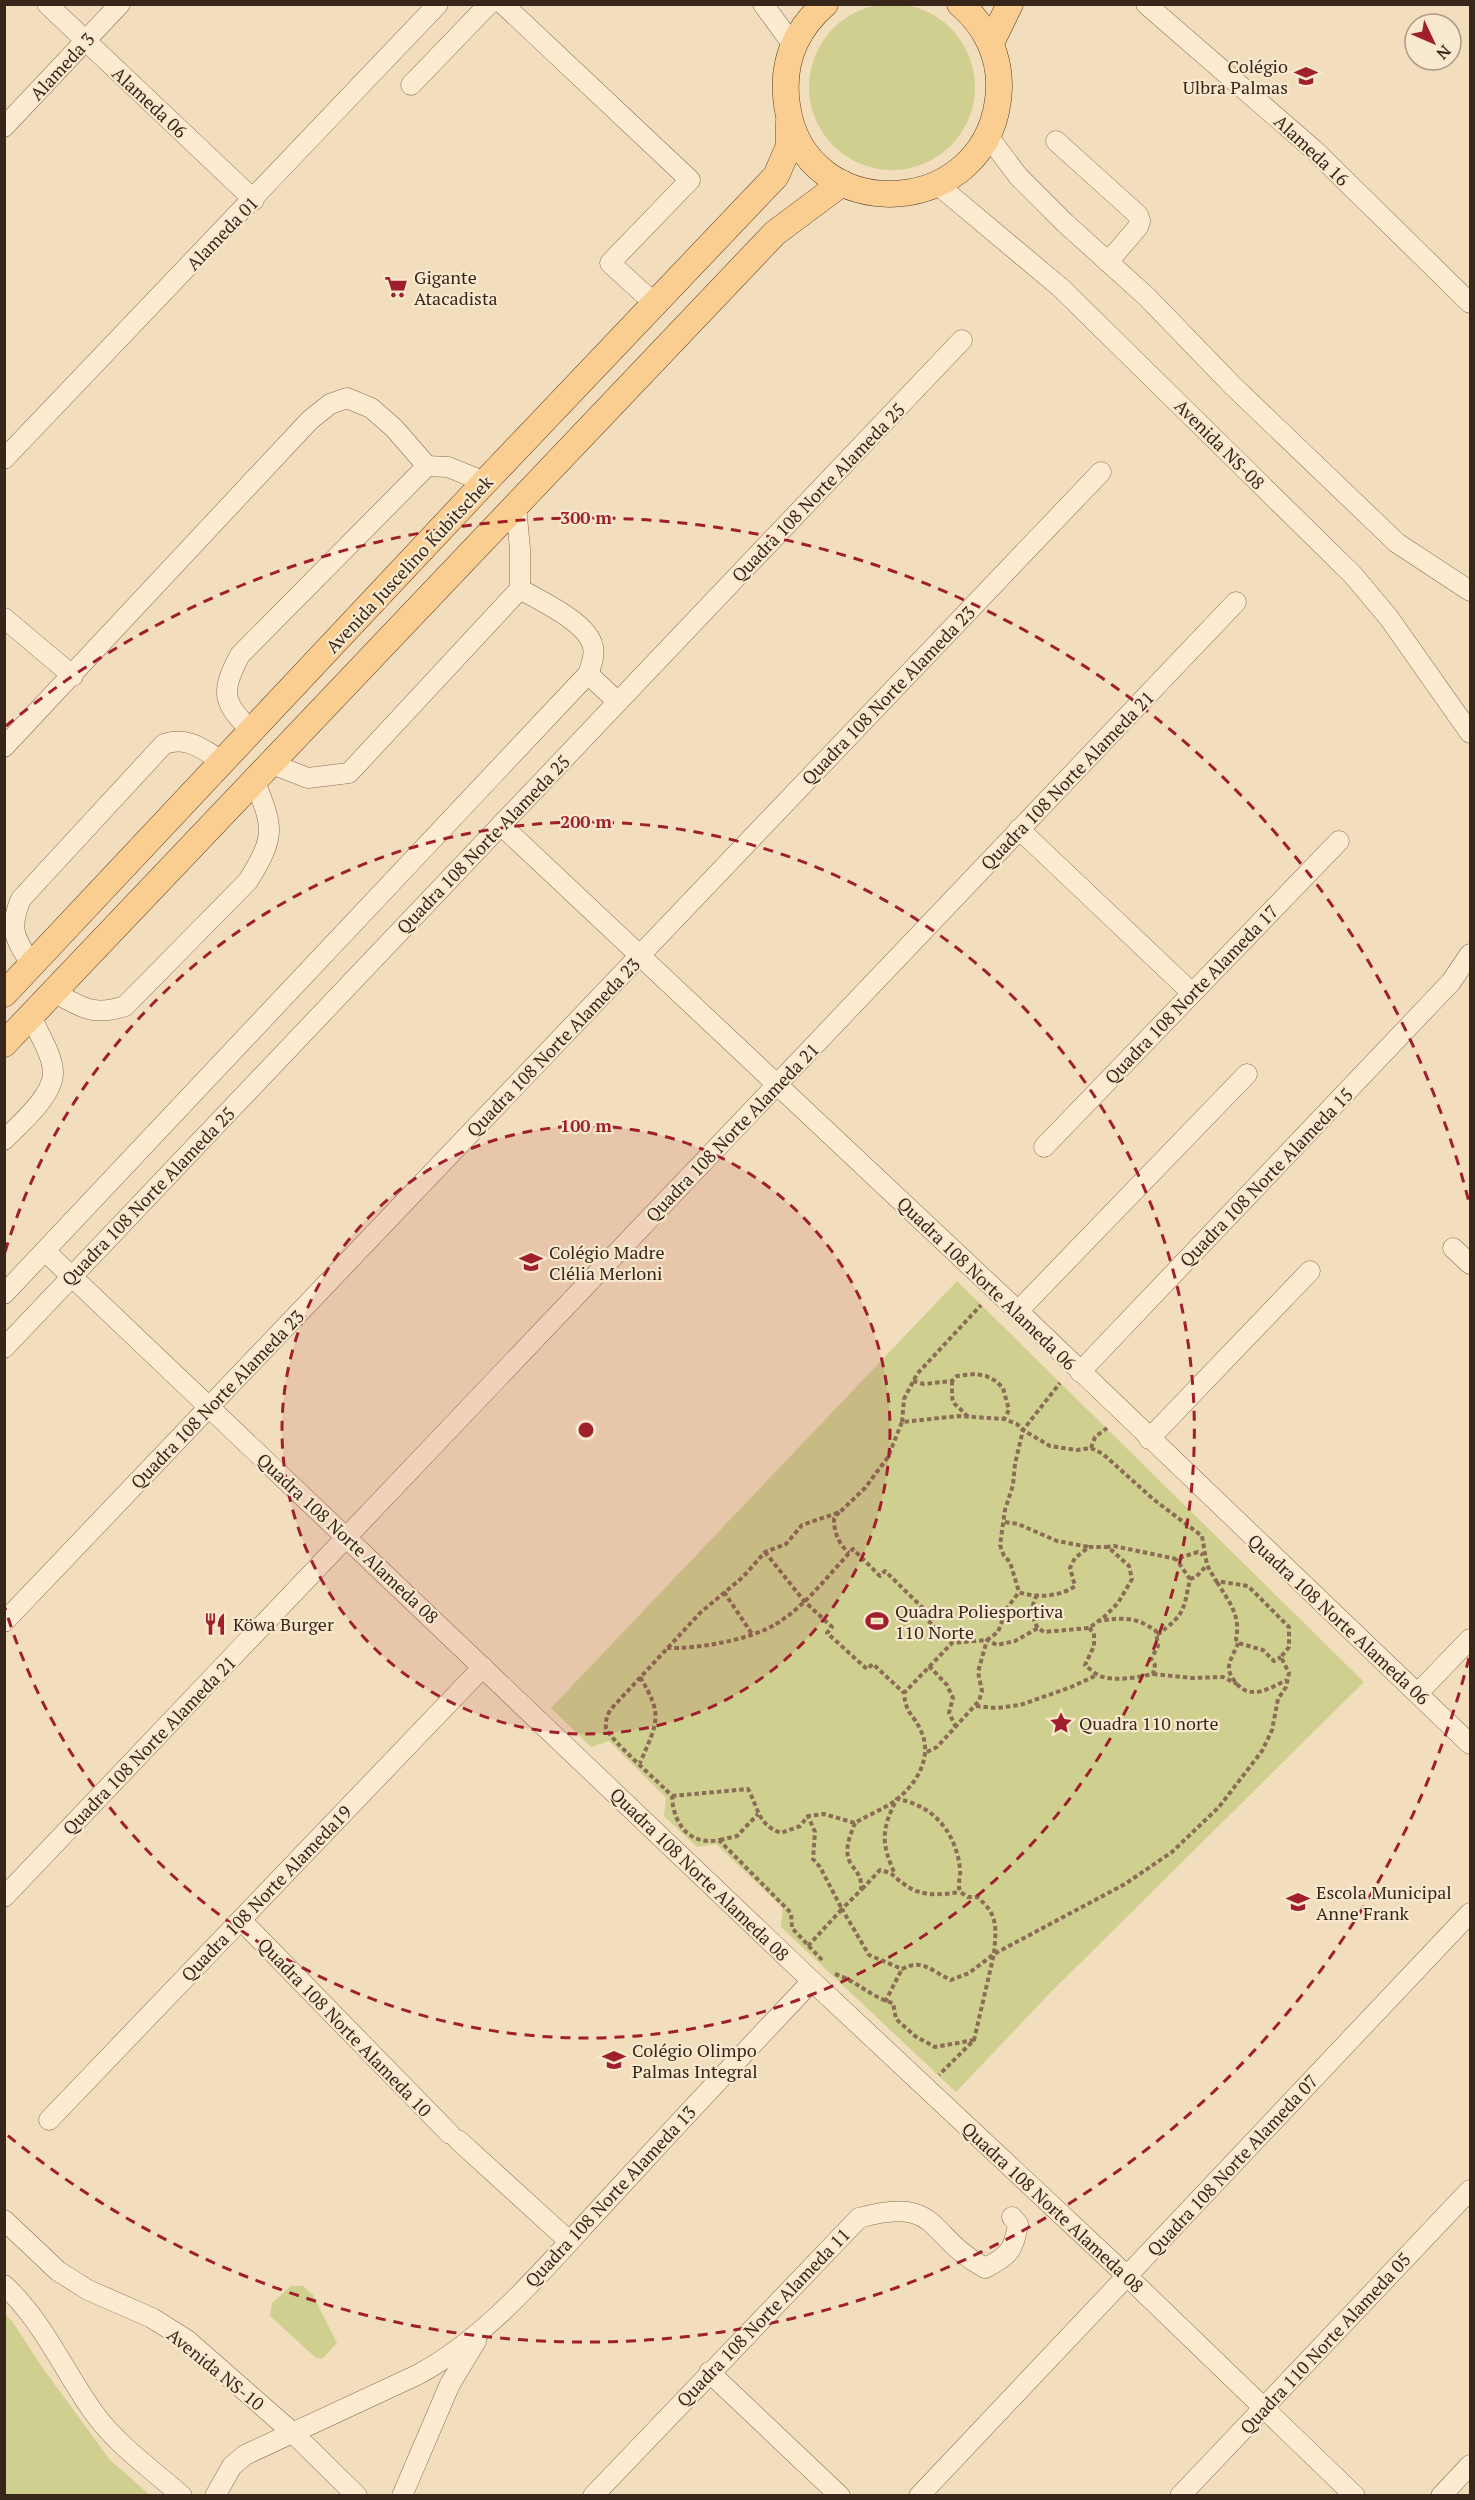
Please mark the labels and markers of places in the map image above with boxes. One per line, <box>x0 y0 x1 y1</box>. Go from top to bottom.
place label: Colégio Ulbra Palmas <box>1183 54 1288 99</box>
school or university icon: Colégio Ulbra Palmas <box>1293 63 1319 89</box>
place label: Gigante Atacadista <box>414 265 498 310</box>
supermarket icon: Gigante Atacadista <box>383 274 409 300</box>
place label: Colégio Madre Clélia Merloni <box>549 1240 664 1285</box>
school or university icon: Colégio Madre Clélia Merloni <box>518 1249 544 1275</box>
centre of rings <box>576 1420 596 1440</box>
place label: Quadra Poliesportiva 110 Norte <box>895 1599 1063 1644</box>
sports icon: Quadra Poliesportiva 110 Norte <box>864 1608 890 1634</box>
restaurant icon: Köwa Burger <box>202 1611 228 1637</box>
place label: Köwa Burger <box>233 1612 334 1636</box>
place icon: Quadra 110 norte <box>1048 1710 1074 1736</box>
place label: Quadra 110 norte <box>1079 1711 1219 1735</box>
place label: Escola Municipal Anne Frank <box>1316 1880 1452 1925</box>
school or university icon: Escola Municipal Anne Frank <box>1285 1889 1311 1915</box>
place label: Colégio Olimpo Palmas Integral <box>632 2038 758 2083</box>
school or university icon: Colégio Olimpo Palmas Integral <box>601 2047 627 2073</box>

